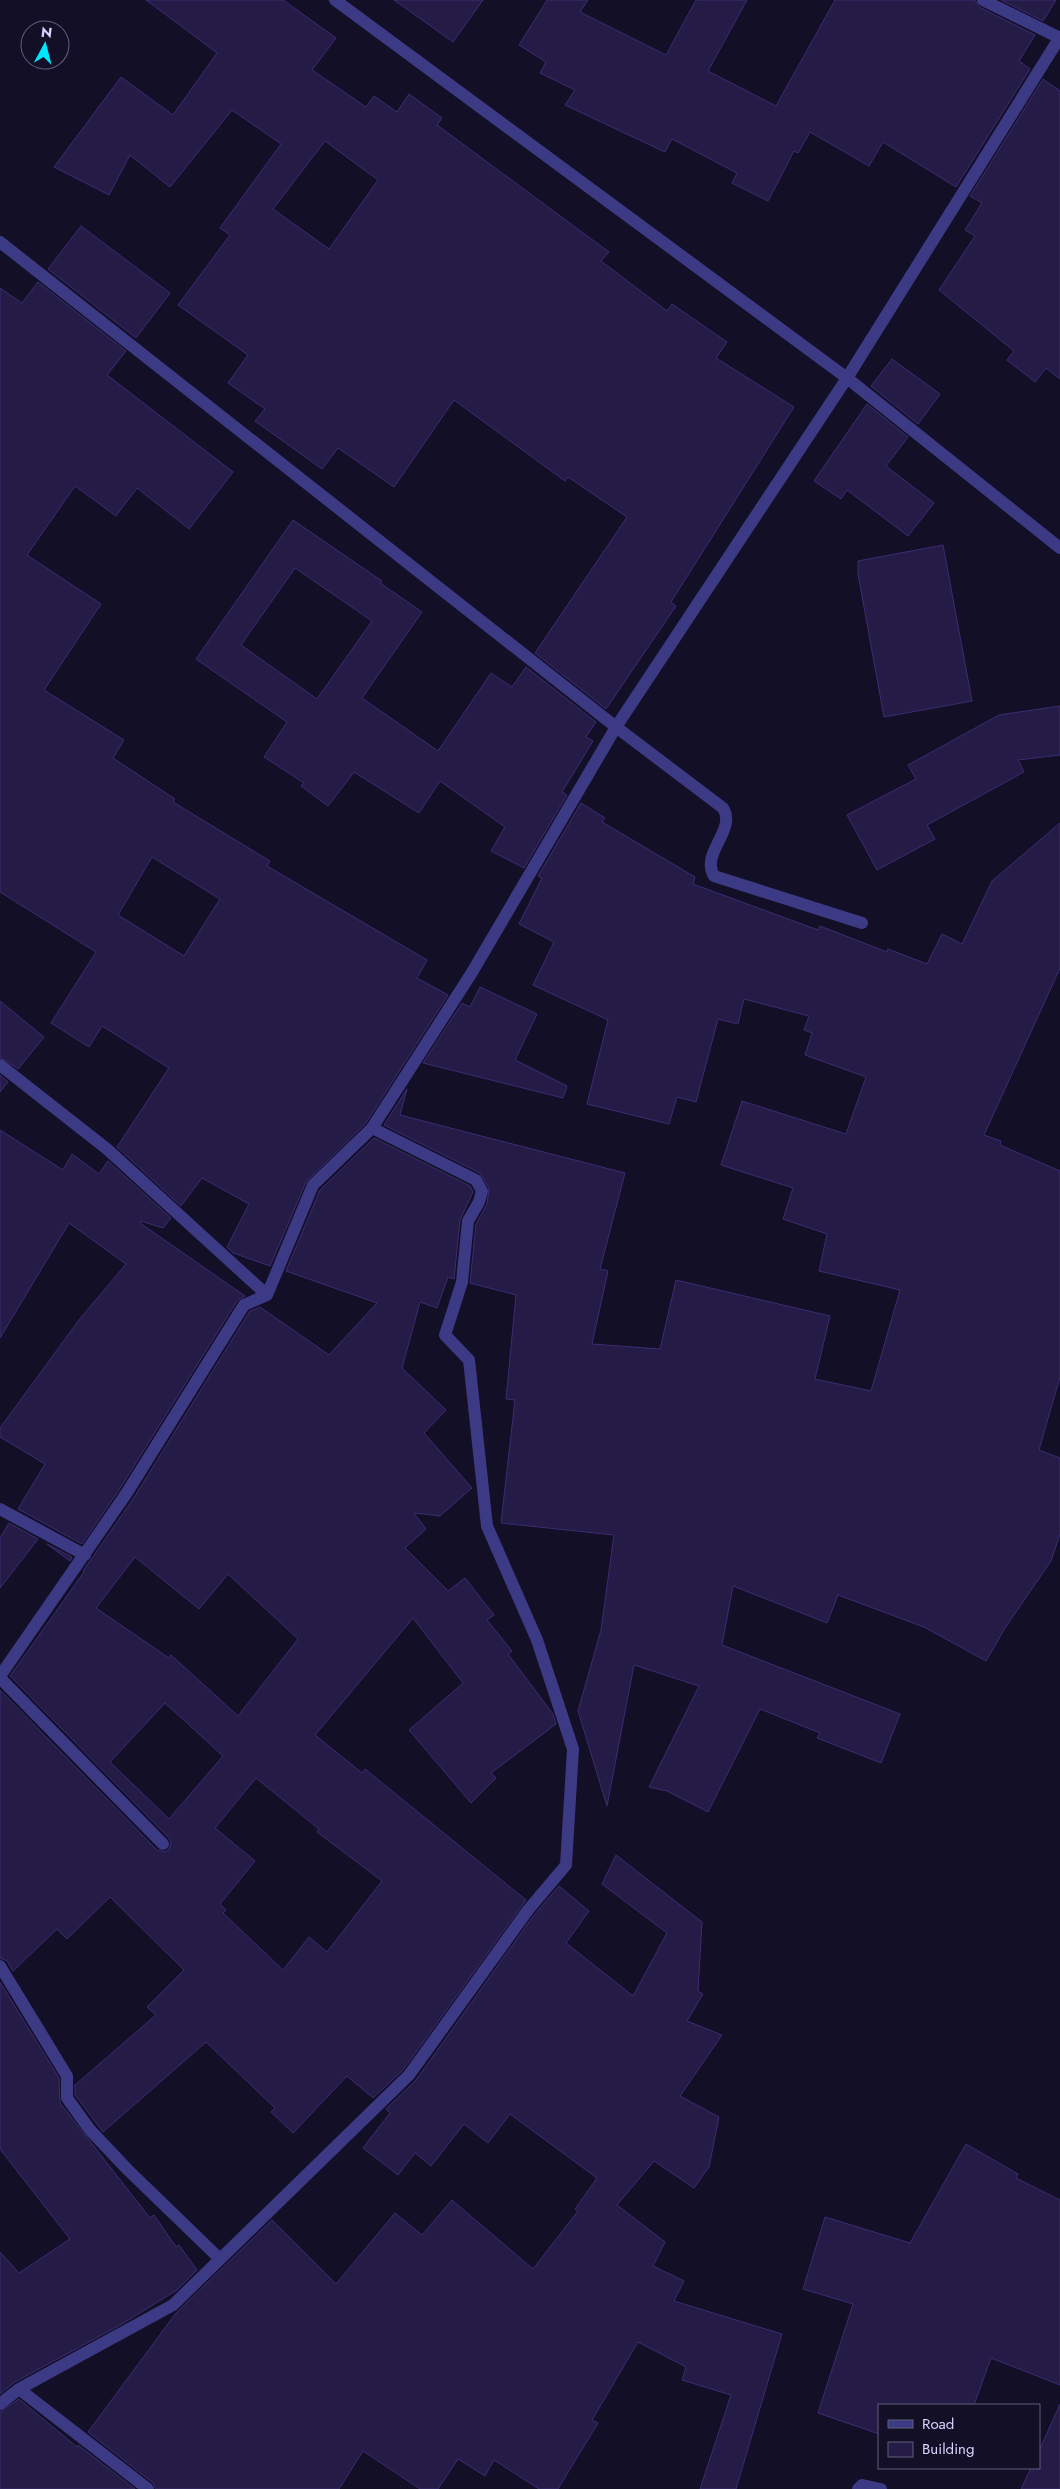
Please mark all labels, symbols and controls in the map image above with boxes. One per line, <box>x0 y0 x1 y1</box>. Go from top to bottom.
north arrow <box>20 20 70 70</box>
text: N <box>40 21 53 43</box>
legend <box>878 2404 1040 2469</box>
text: Road <box>922 2413 954 2435</box>
text: Building <box>922 2438 974 2460</box>

